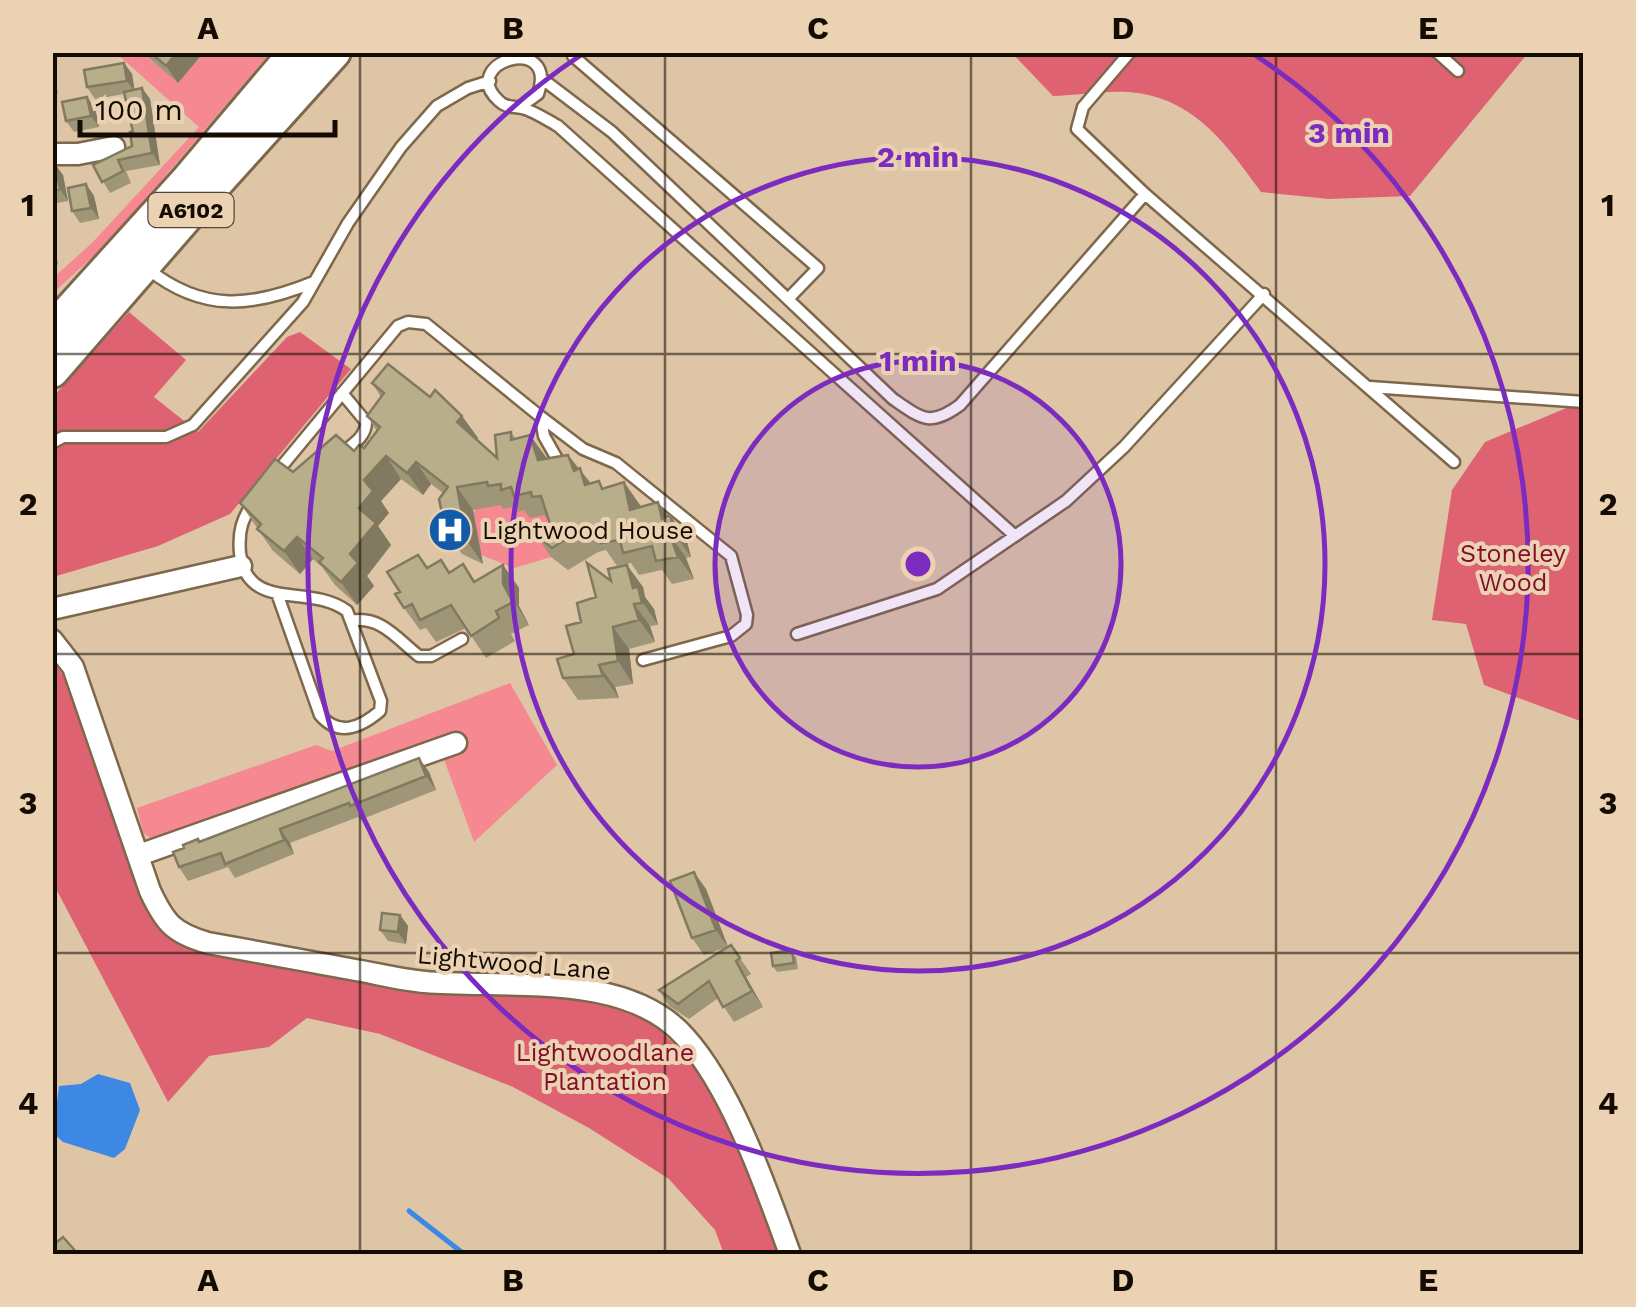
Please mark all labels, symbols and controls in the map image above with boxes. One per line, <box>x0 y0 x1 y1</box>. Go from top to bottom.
text: A <box>197 9 219 47</box>
text: B <box>502 9 524 47</box>
text: C <box>807 9 829 47</box>
text: D <box>1112 9 1134 47</box>
text: E <box>1418 9 1438 47</box>
scale bar <box>80 75 335 137</box>
text: 100 m <box>95 92 183 127</box>
text: 3 min <box>1308 115 1390 150</box>
text: 2 min <box>877 139 959 174</box>
text: 1 <box>21 186 35 224</box>
text: 1 <box>1601 186 1615 224</box>
road number: A6102 <box>148 193 234 227</box>
text: 1 min <box>879 343 957 378</box>
text: 2 <box>18 485 38 523</box>
text: 2 <box>1598 485 1618 523</box>
hospital icon: Lightwood House <box>427 507 473 553</box>
place label: Lightwood House <box>482 516 694 545</box>
park label: Stoneley Wood <box>1460 539 1566 597</box>
centre of rings <box>900 546 936 582</box>
text: 3 <box>19 784 37 822</box>
text: 3 <box>1599 784 1617 822</box>
street label: Lightwood Lane <box>416 940 612 986</box>
park label: Lightwoodlane Plantation <box>516 1038 694 1096</box>
text: 4 <box>18 1084 38 1122</box>
text: 4 <box>1598 1084 1618 1122</box>
text: A <box>197 1261 219 1299</box>
text: B <box>502 1261 524 1299</box>
text: C <box>807 1261 829 1299</box>
text: D <box>1112 1261 1134 1299</box>
text: E <box>1418 1261 1438 1299</box>

